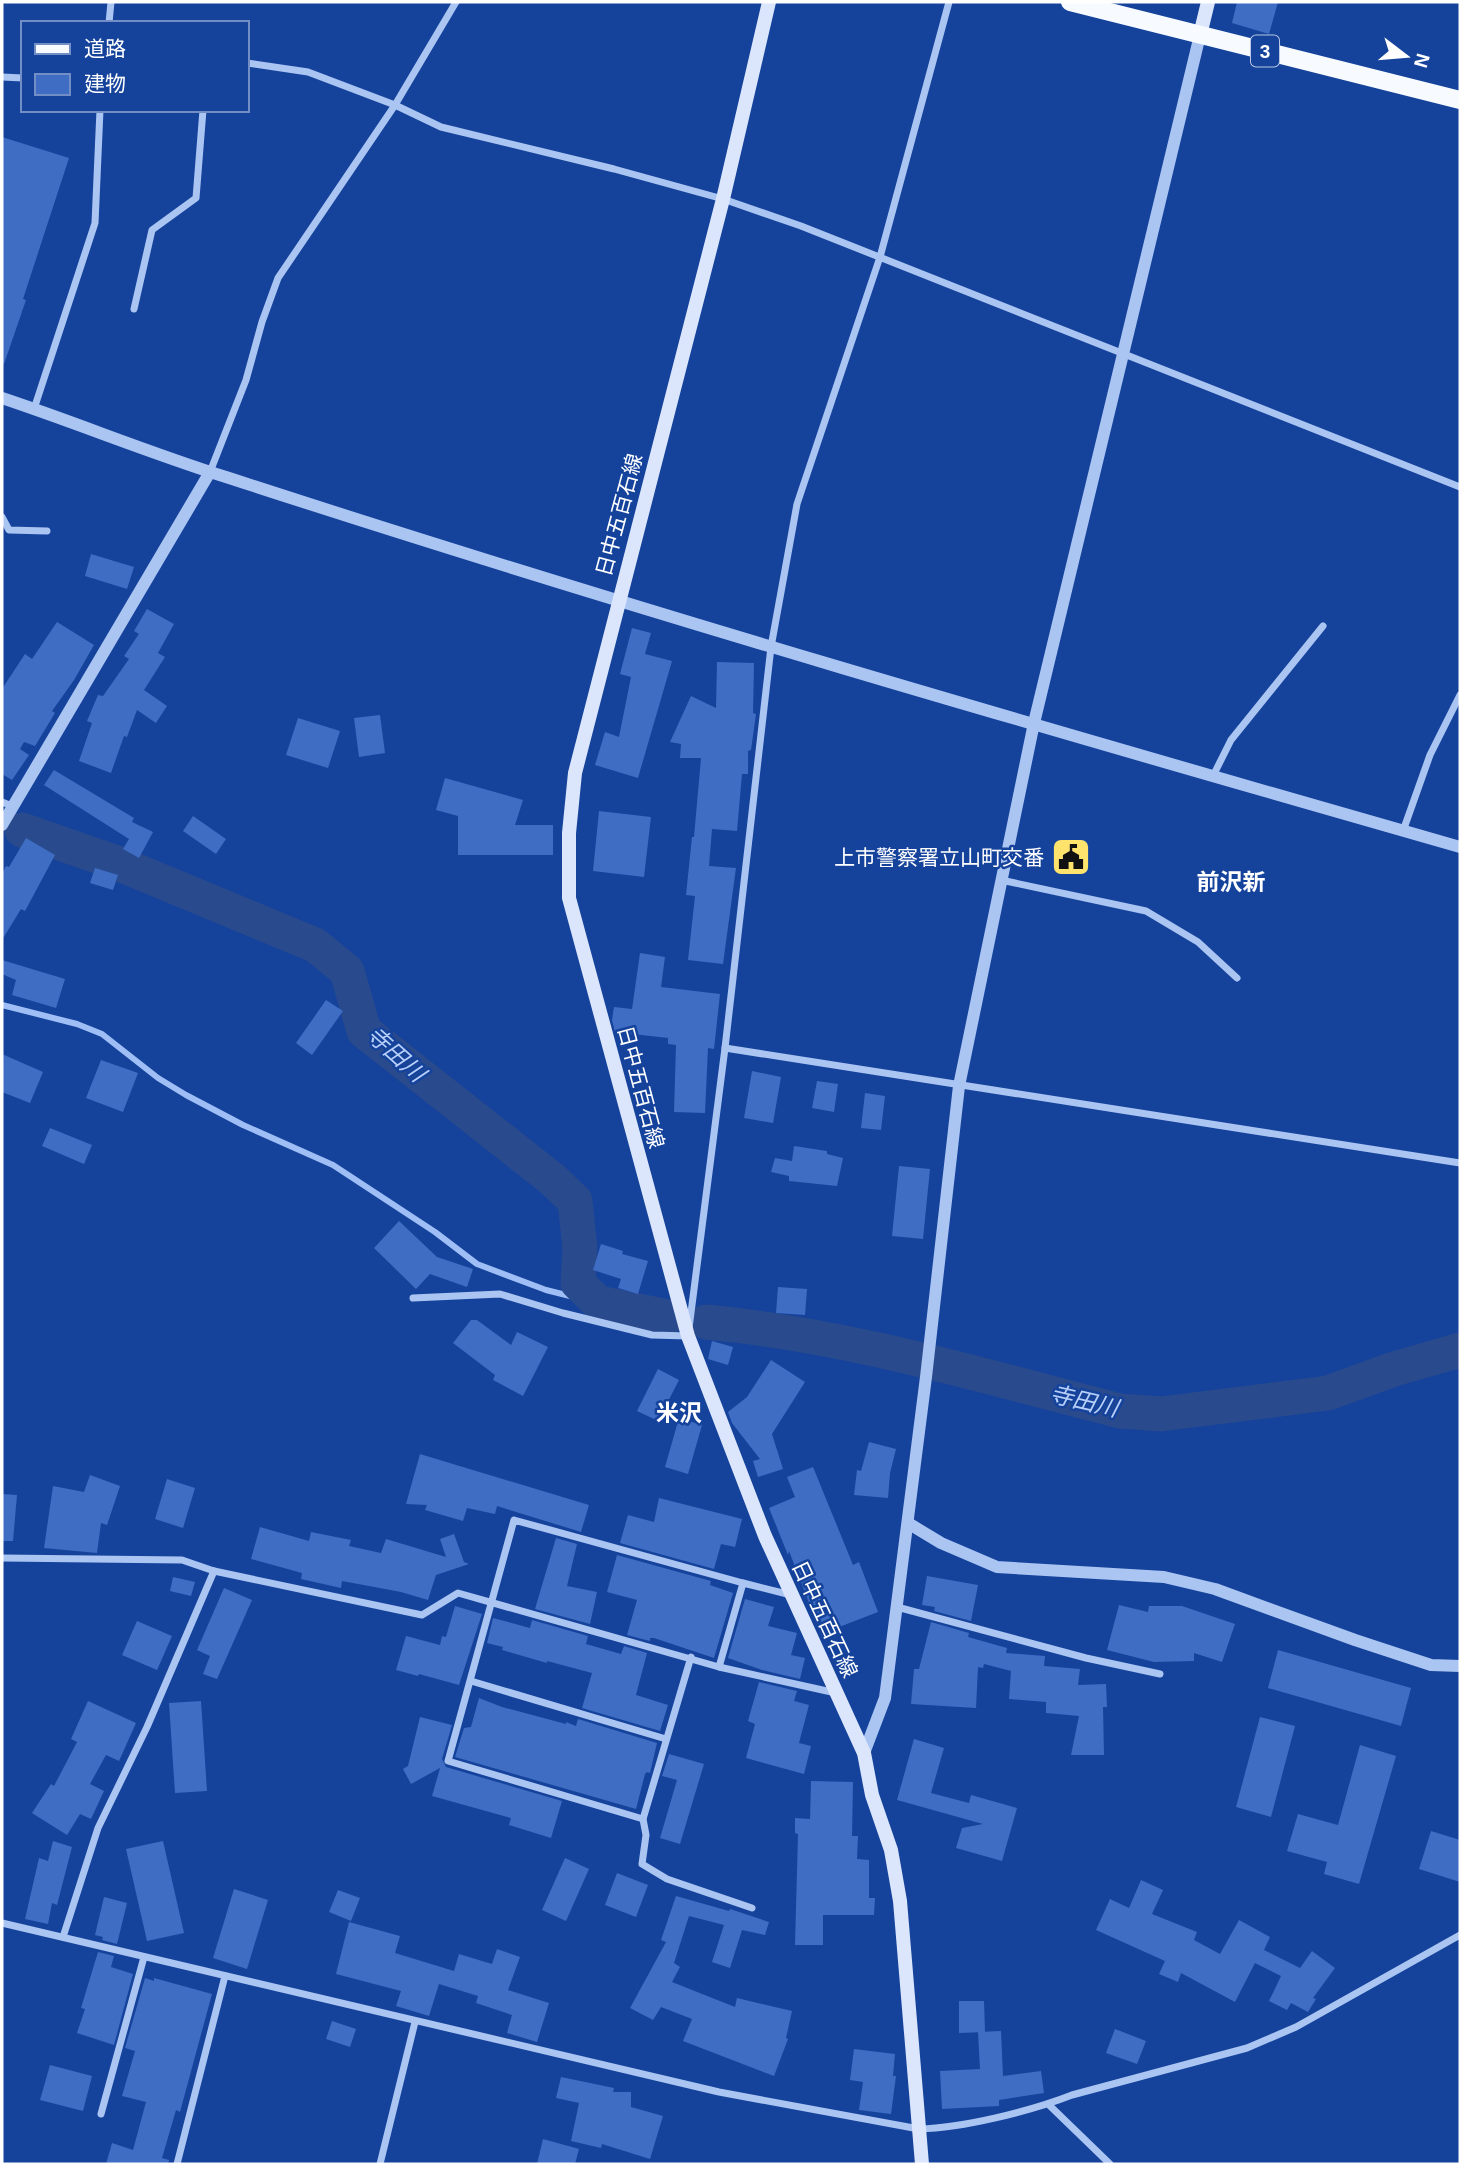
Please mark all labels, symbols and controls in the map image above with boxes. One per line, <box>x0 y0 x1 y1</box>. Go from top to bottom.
legend <box>21 21 248 112</box>
north arrow <box>1371 21 1441 91</box>
road number: 3 <box>1251 36 1279 66</box>
text: 道路 <box>84 37 126 60</box>
text: N <box>1410 51 1434 70</box>
text: 建物 <box>84 72 126 95</box>
street label: 日中五百石線 <box>592 451 646 579</box>
public building icon: 上市警察署立山町交番 <box>1050 836 1092 878</box>
place label: 上市警察署立山町交番 <box>834 846 1044 869</box>
district label: 前沢新 <box>1197 869 1266 895</box>
water label: 寺田川 <box>362 1021 433 1089</box>
street label: 日中五百石線 <box>614 1023 668 1151</box>
water label: 寺田川 <box>1047 1381 1123 1422</box>
district label: 米沢 <box>656 1400 702 1426</box>
street label: 日中五百石線 <box>788 1557 862 1681</box>

